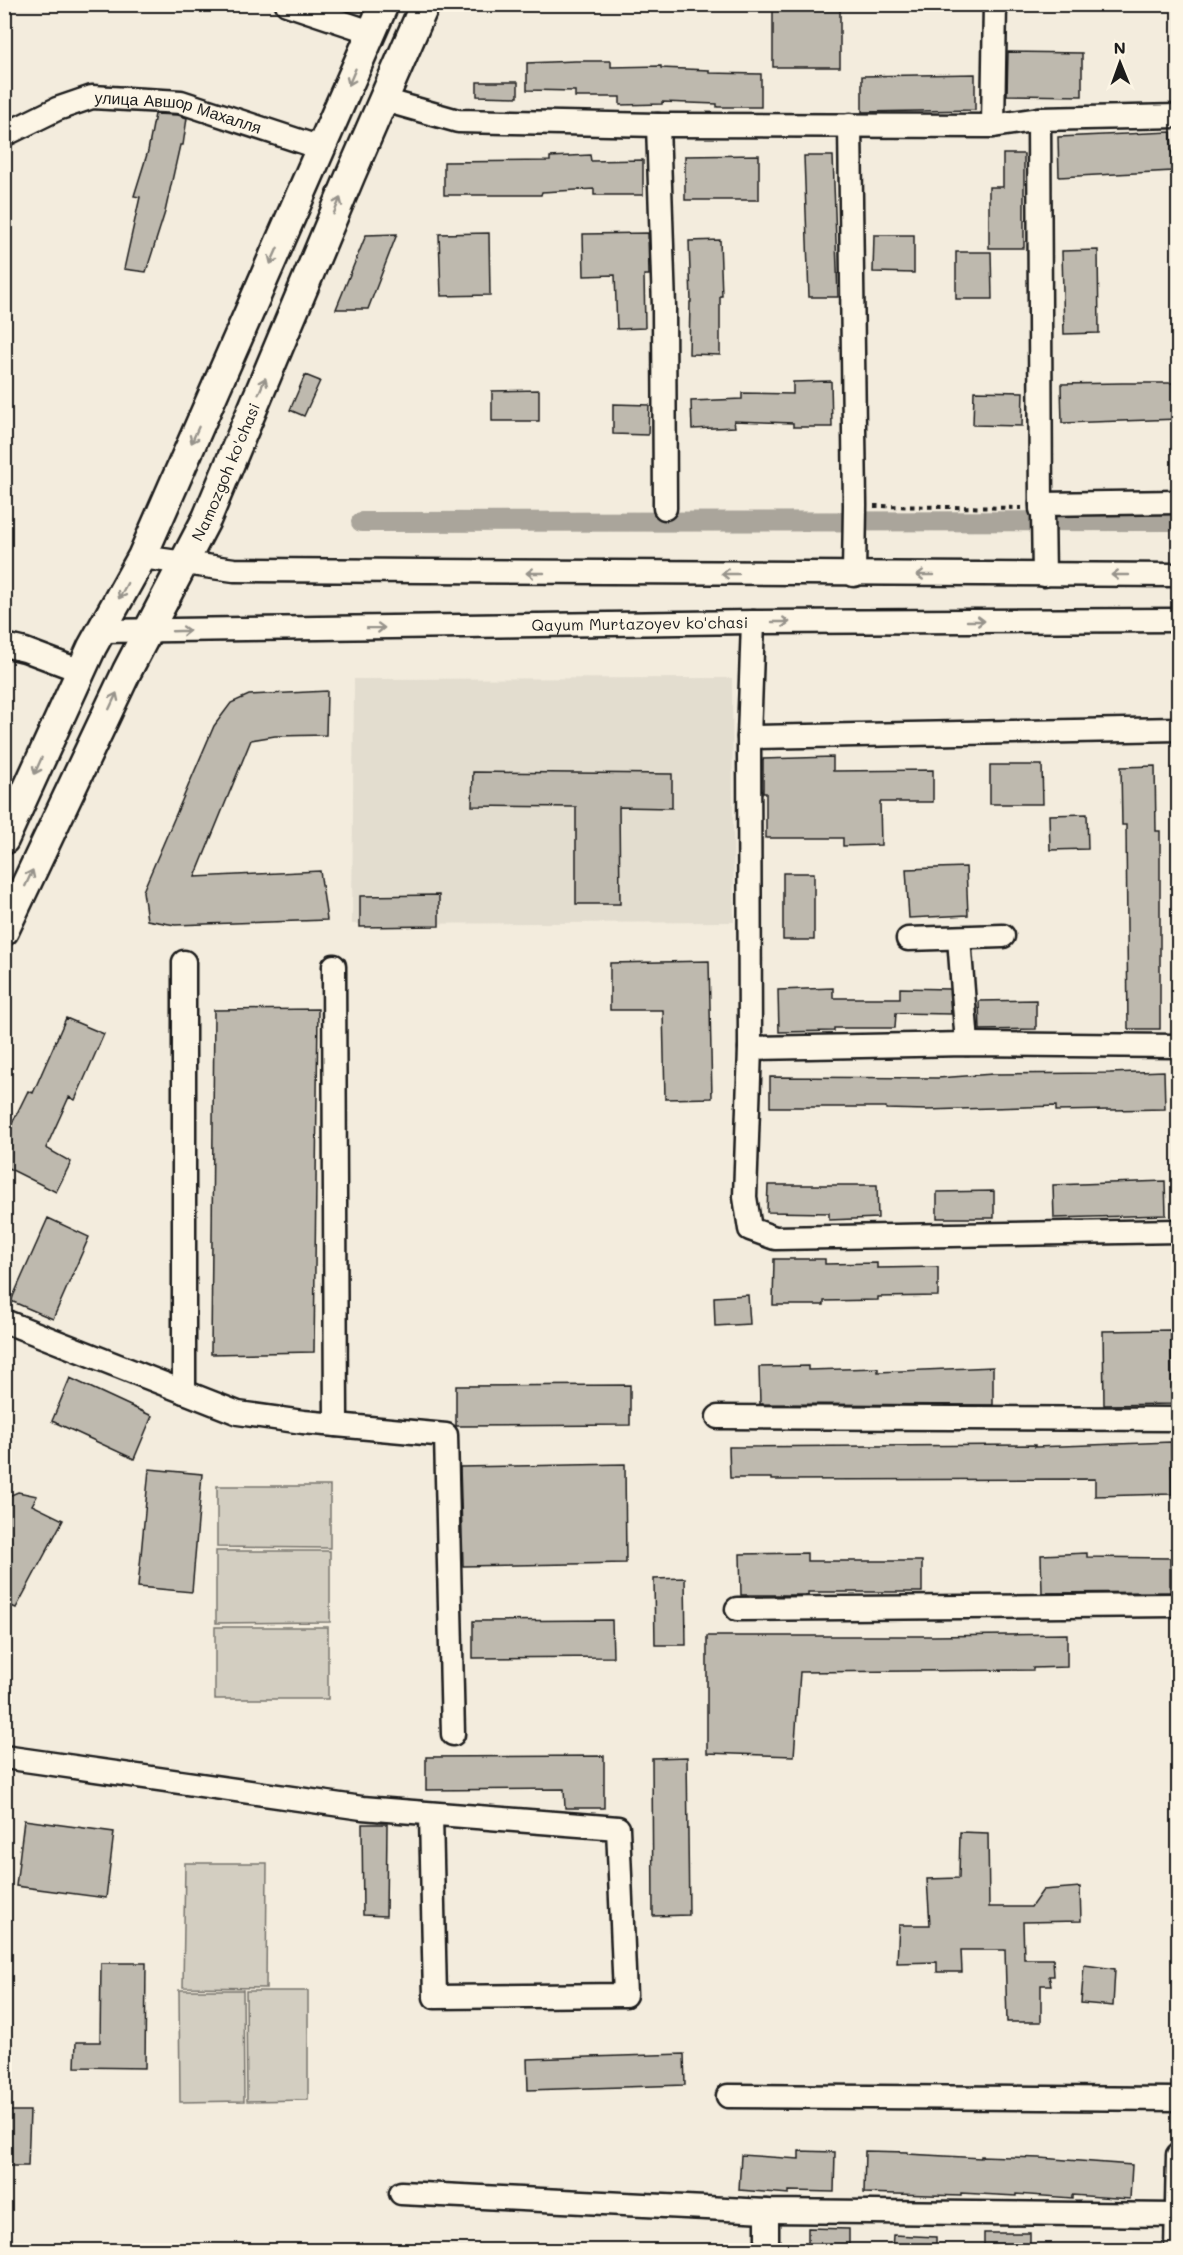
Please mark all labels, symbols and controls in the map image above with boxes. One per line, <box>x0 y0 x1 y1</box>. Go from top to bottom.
north arrow <box>1090 33 1150 93</box>
text: N <box>1113 37 1126 58</box>
one-way arrow <box>346 68 357 86</box>
street label: улица Авшор Махалля <box>94 86 264 138</box>
one-way arrow <box>332 198 343 216</box>
one-way arrow <box>268 246 279 265</box>
one-way arrow <box>257 378 268 396</box>
street label: Namozgoh ko'chasi <box>186 399 264 544</box>
one-way arrow <box>189 425 201 443</box>
one-way arrow <box>526 567 546 579</box>
one-way arrow <box>721 568 741 580</box>
one-way arrow <box>916 569 936 581</box>
one-way arrow <box>1111 569 1131 581</box>
one-way arrow <box>117 582 129 600</box>
street label: Qayum Murtazoyev ko'chasi <box>531 611 749 635</box>
one-way arrow <box>966 615 986 627</box>
one-way arrow <box>771 616 791 628</box>
one-way arrow <box>366 622 386 634</box>
one-way arrow <box>171 625 191 637</box>
one-way arrow <box>107 693 119 711</box>
one-way arrow <box>32 757 43 775</box>
one-way arrow <box>24 869 36 887</box>

